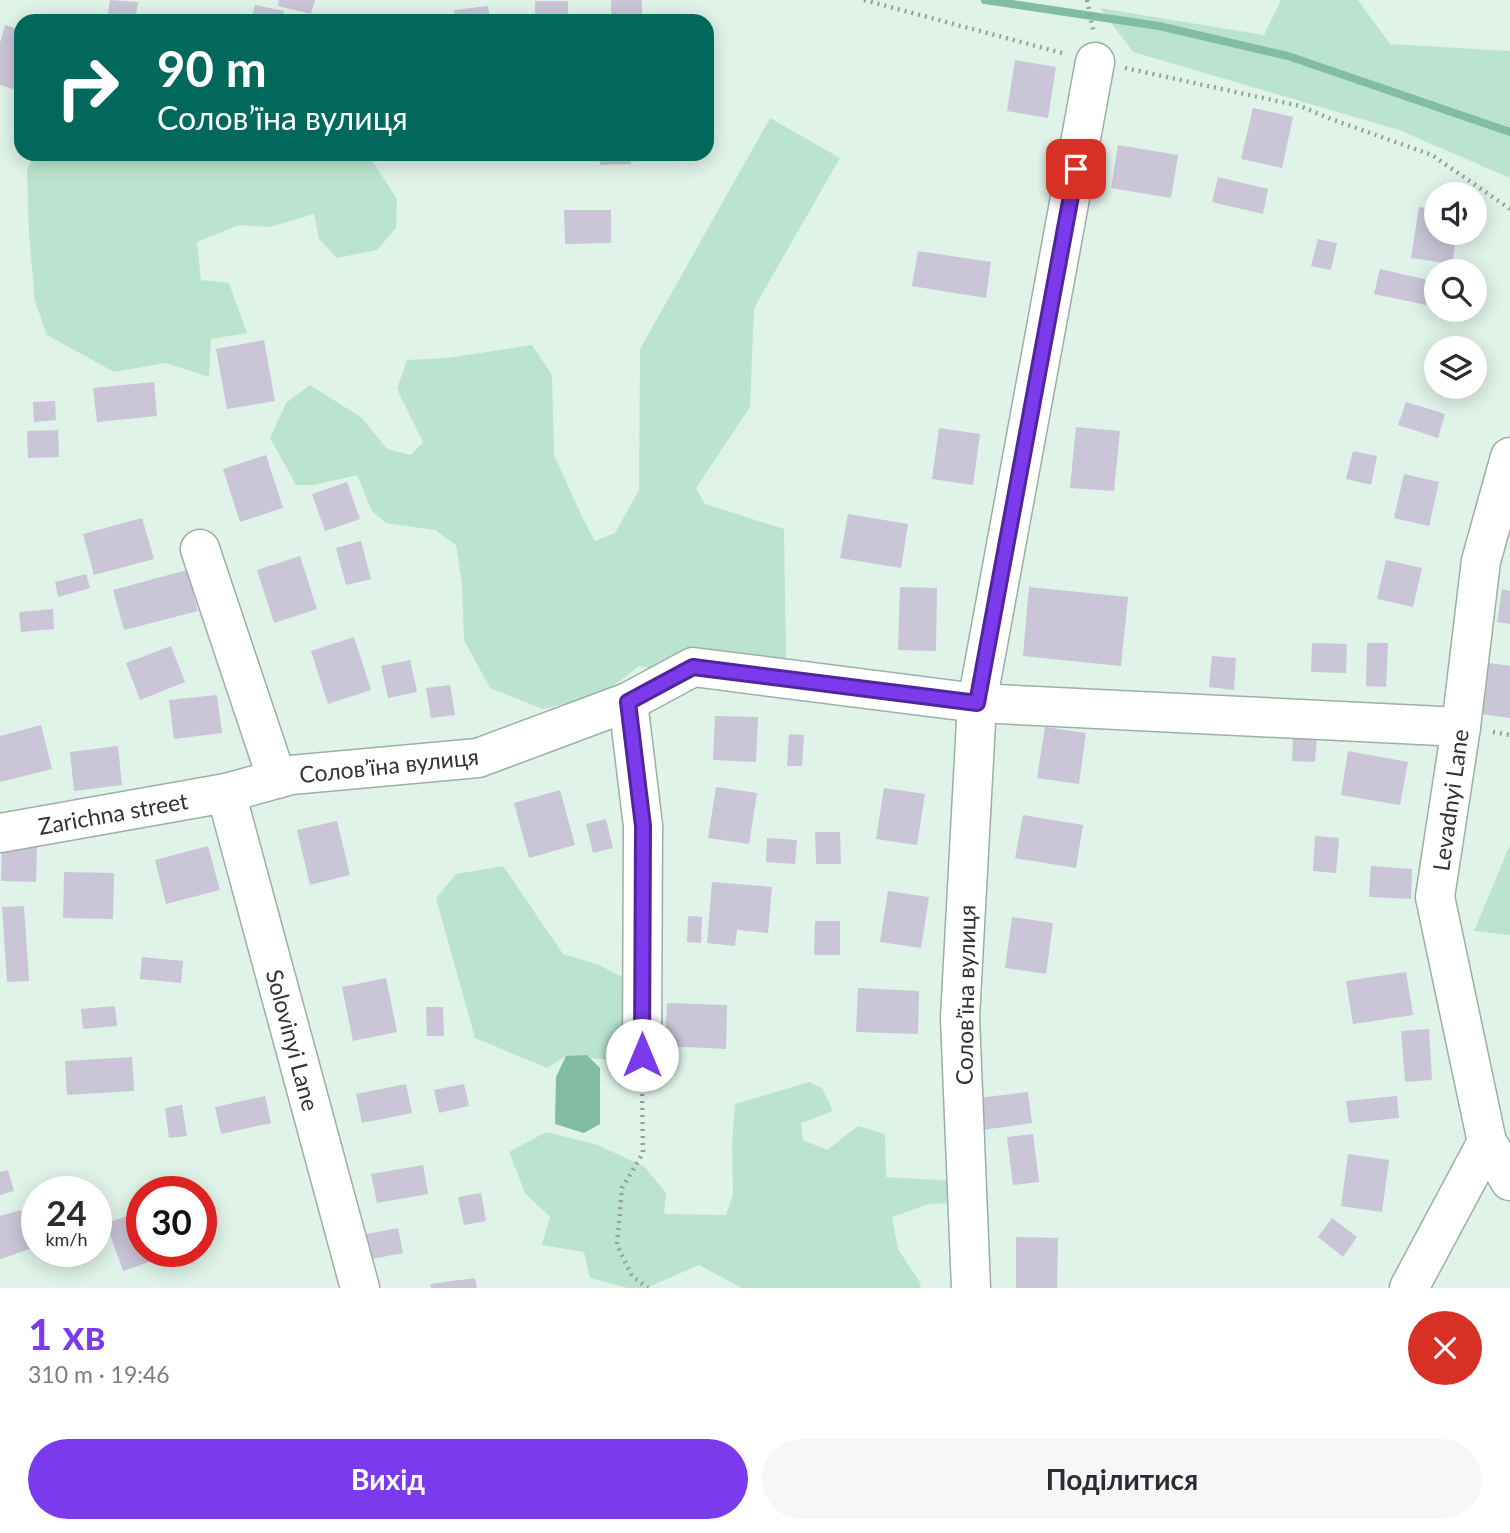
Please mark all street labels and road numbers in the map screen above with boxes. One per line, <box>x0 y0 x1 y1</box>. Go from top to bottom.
street label: Levadnyi Lane <box>1426 727 1474 873</box>
street label: Соловʼїна вулиця <box>298 742 480 788</box>
street label: Zarichna street <box>36 786 191 840</box>
street label: Соловʼїна вулиця <box>949 905 981 1085</box>
street label: Solovinyi Lane <box>261 966 325 1114</box>

